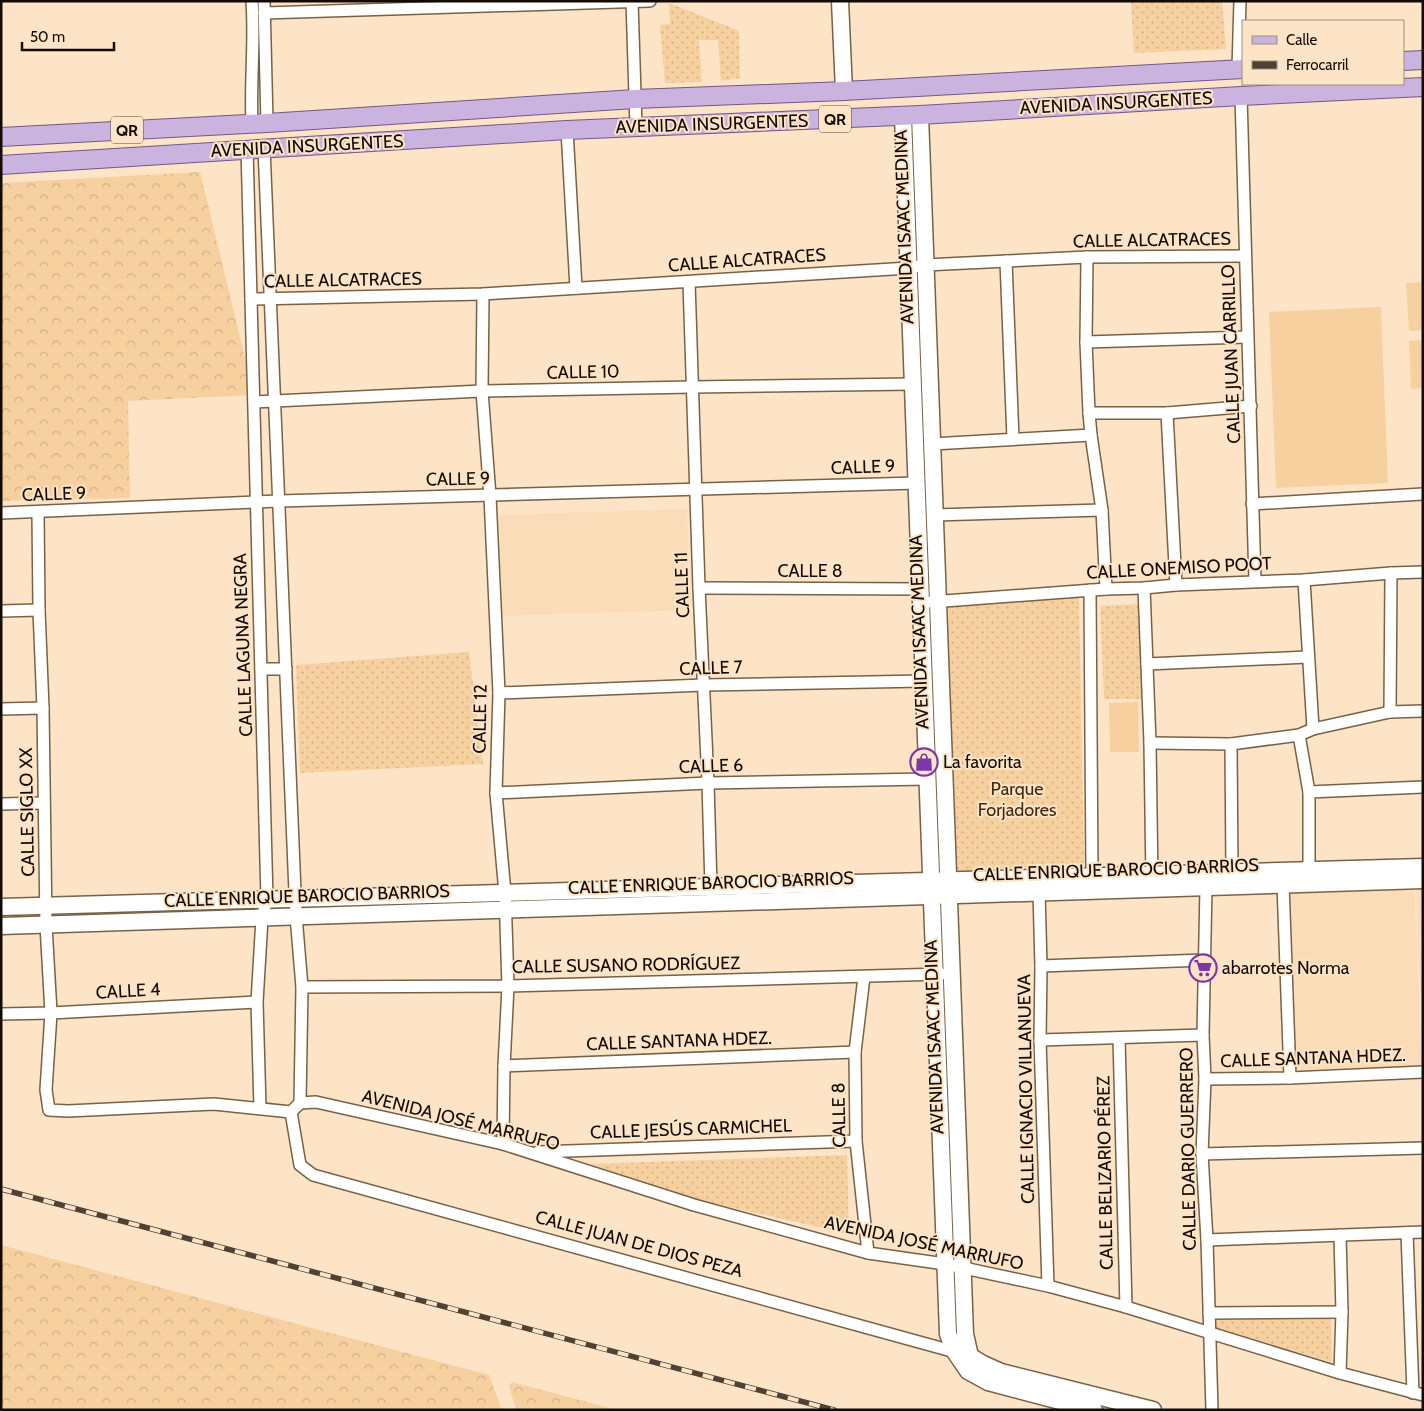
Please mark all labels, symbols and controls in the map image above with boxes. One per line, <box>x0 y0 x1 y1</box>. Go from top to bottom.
scale bar <box>22 20 115 52</box>
legend <box>1242 20 1404 85</box>
text: 50 m <box>30 28 65 46</box>
text: Calle <box>1286 31 1317 49</box>
text: Ferrocarril <box>1286 56 1349 74</box>
street label: AVENIDA INSURGENTES <box>1019 87 1213 119</box>
road number: QR <box>819 106 851 132</box>
street label: AVENIDA INSURGENTES <box>615 110 809 138</box>
road number: QR <box>111 116 143 144</box>
street label: AVENIDA ISAAC MEDINA <box>890 129 918 325</box>
street label: AVENIDA INSURGENTES <box>210 130 404 162</box>
street label: CALLE ALCATRACES <box>1073 228 1231 252</box>
street label: CALLE ALCATRACES <box>667 244 827 276</box>
street label: CALLE JUAN CARRILLO <box>1217 264 1245 444</box>
street label: CALLE ALCATRACES <box>264 268 422 292</box>
street label: CALLE 10 <box>546 360 620 384</box>
street label: CALLE 9 <box>830 455 896 479</box>
street label: CALLE 9 <box>426 467 490 491</box>
street label: CALLE 9 <box>21 482 87 506</box>
street label: AVENIDA ISAAC MEDINA <box>905 534 933 730</box>
street label: CALLE 11 <box>670 552 694 618</box>
street label: CALLE ONEMISO POOT <box>1086 552 1273 584</box>
street label: CALLE LAGUNA NEGRA <box>229 553 257 737</box>
street label: CALLE 8 <box>777 560 843 582</box>
street label: CALLE 7 <box>679 656 743 680</box>
street label: CALLE 12 <box>468 684 492 754</box>
street label: CALLE SIGLO XX <box>15 747 39 877</box>
shop icon: La favorita <box>909 747 939 777</box>
place label: La favorita <box>943 751 1022 773</box>
street label: CALLE 6 <box>678 754 744 778</box>
park label: Parque Forjadores <box>978 778 1056 821</box>
street label: CALLE ENRIQUE BAROCIO BARRIOS <box>973 854 1259 886</box>
street label: CALLE ENRIQUE BAROCIO BARRIOS <box>568 867 854 899</box>
street label: CALLE ENRIQUE BAROCIO BARRIOS <box>164 880 450 912</box>
street label: AVENIDA ISAAC MEDINA <box>920 939 948 1135</box>
street label: CALLE SUSANO RODRÍGUEZ <box>512 952 740 978</box>
supermarket icon: abarrotes Norma <box>1188 953 1218 983</box>
place label: abarrotes Norma <box>1222 957 1350 979</box>
street label: CALLE IGNACIO VILLANUEVA <box>1013 974 1039 1204</box>
street label: CALLE 4 <box>95 978 161 1004</box>
street label: CALLE SANTANA HDEZ. <box>586 1027 772 1055</box>
street label: CALLE SANTANA HDEZ. <box>1220 1044 1406 1072</box>
street label: CALLE DARIO GUERRERO <box>1175 1047 1201 1251</box>
street label: CALLE BELIZARIO PÉREZ <box>1092 1076 1118 1270</box>
street label: CALLE 8 <box>827 1082 851 1148</box>
street label: AVENIDA JOSÉ MARRUFO <box>360 1085 562 1155</box>
street label: CALLE JESÚS CARMICHEL <box>590 1114 792 1144</box>
street label: CALLE JUAN DE DIOS PEZA <box>533 1206 745 1282</box>
street label: AVENIDA JOSÉ MARRUFO <box>822 1211 1026 1275</box>

